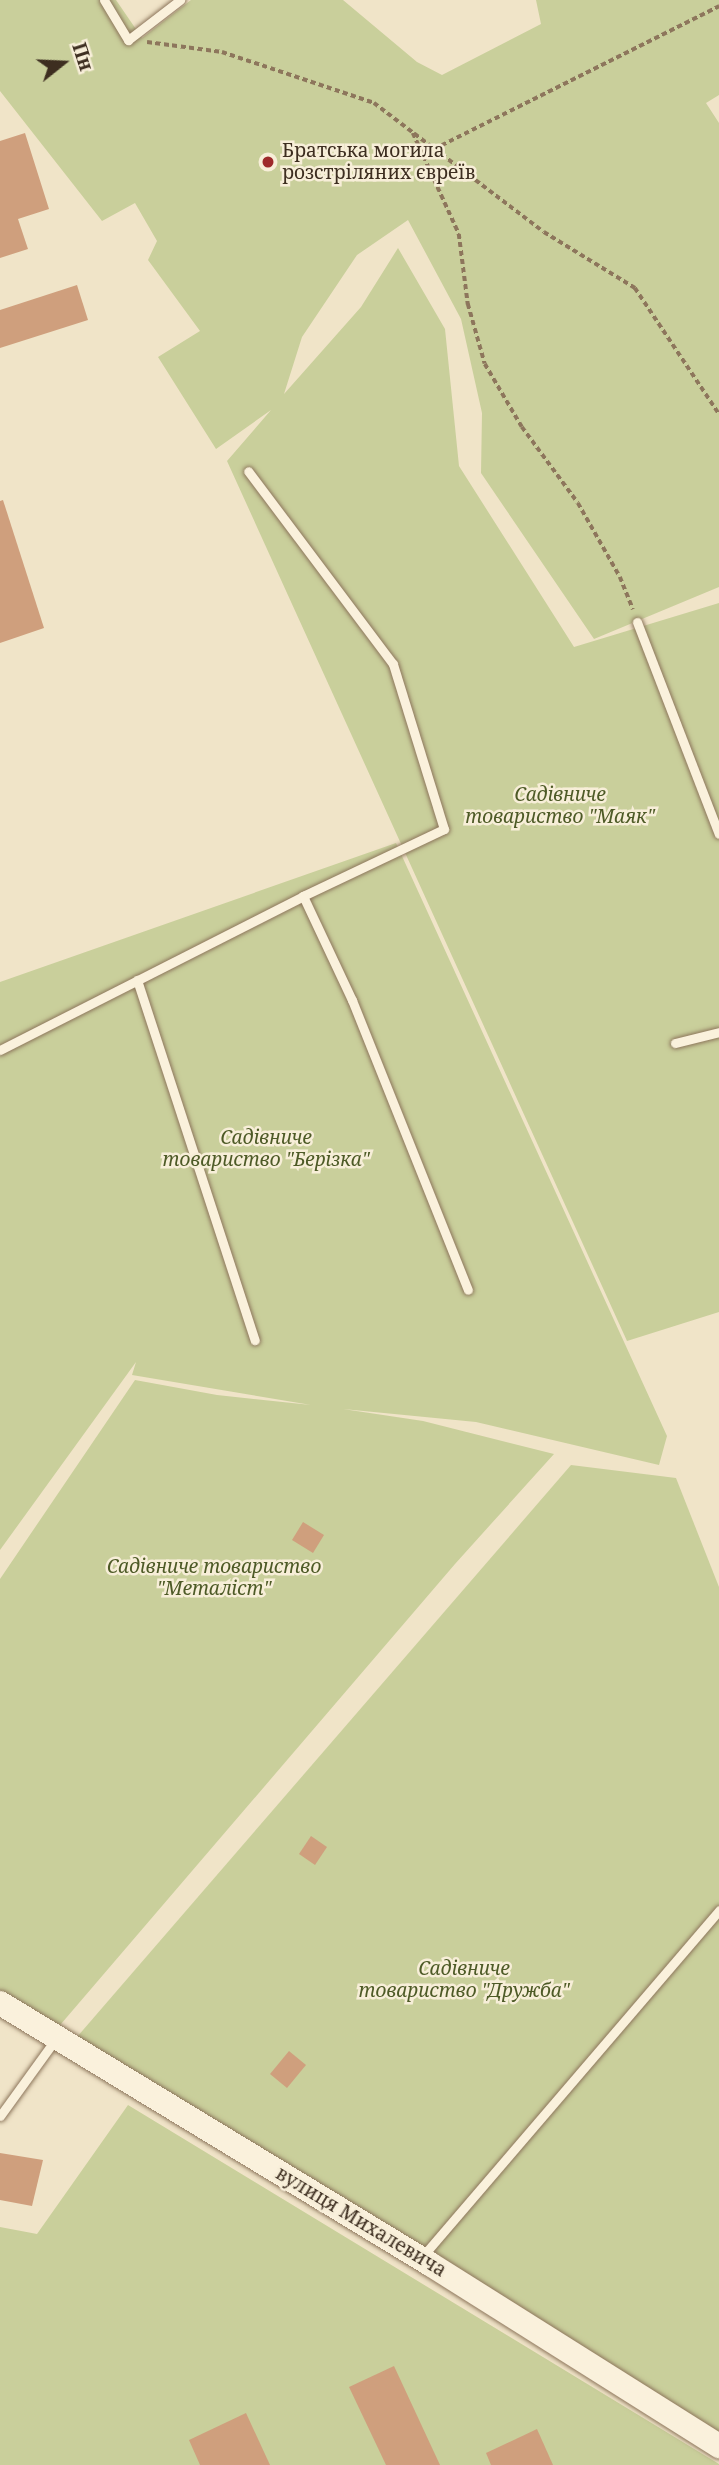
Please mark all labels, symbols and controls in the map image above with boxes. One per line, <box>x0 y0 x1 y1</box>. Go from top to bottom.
north arrow <box>28 28 98 98</box>
text: Пн <box>66 39 100 74</box>
place label: Братська могила розстріляних євреїв <box>282 140 475 184</box>
marker: Братська могила розстріляних євреїв <box>260 154 276 170</box>
park label: Садівниче товариство "Маяк" <box>465 784 655 828</box>
park label: Садівниче товариство "Берізка" <box>162 1127 370 1171</box>
park label: Садівниче товариство "Металіст" <box>107 1556 321 1600</box>
park label: Садівниче товариство "Дружба" <box>358 1958 570 2002</box>
street label: вулиця Михалевича <box>272 2162 450 2282</box>

